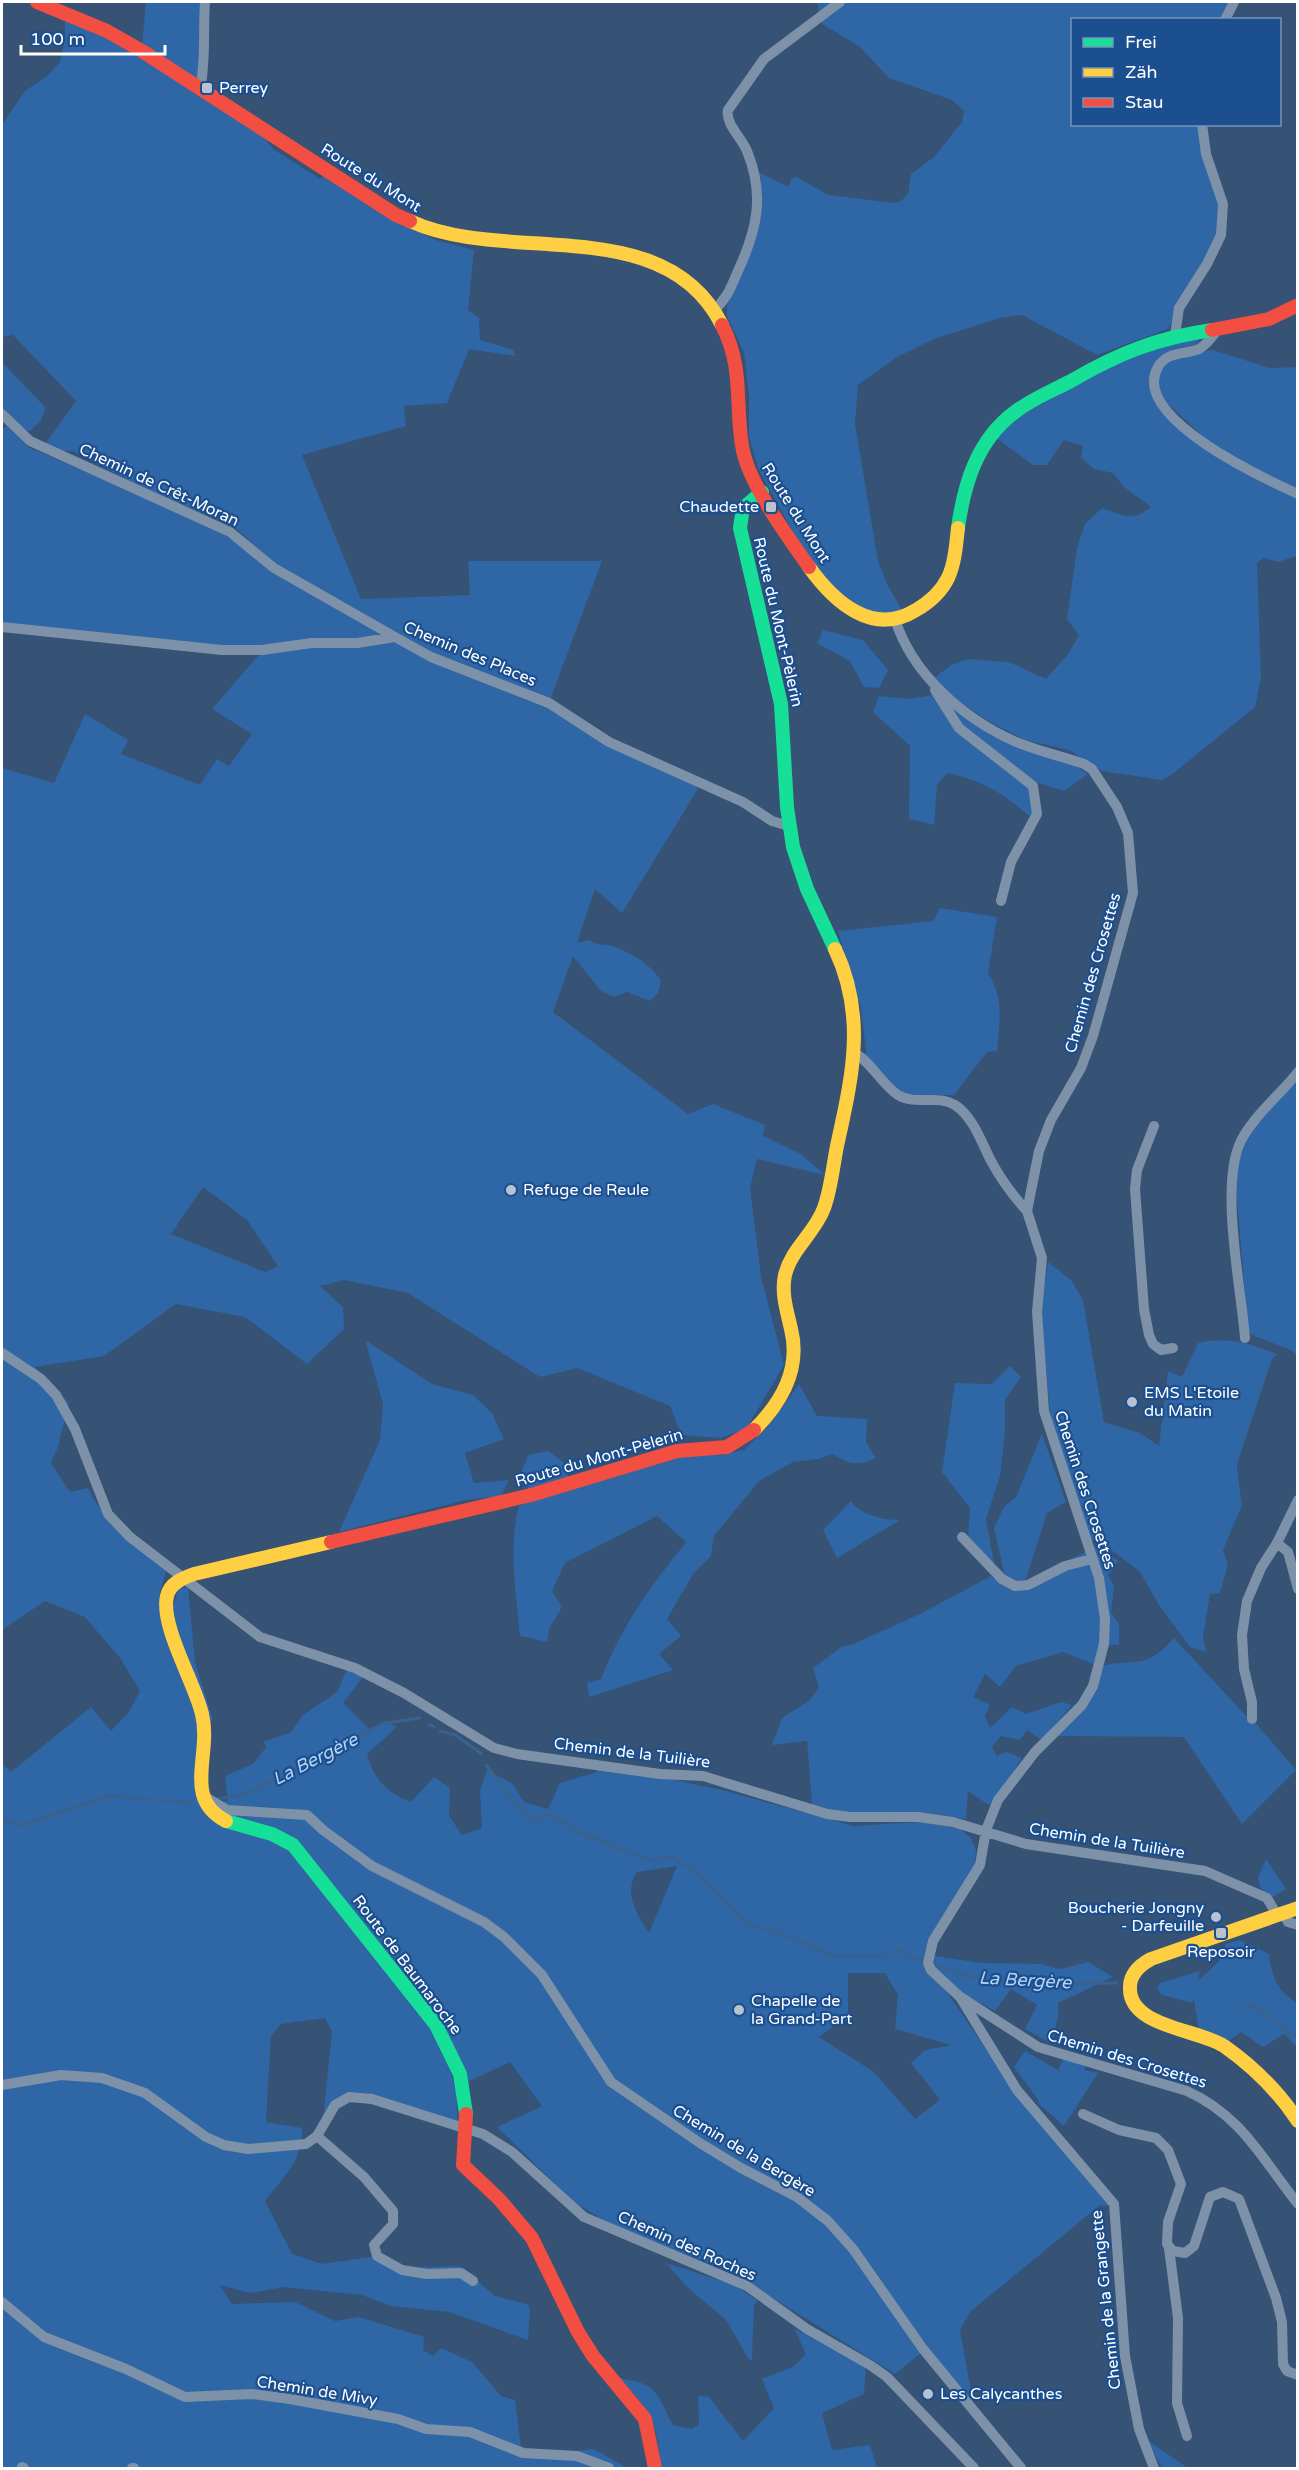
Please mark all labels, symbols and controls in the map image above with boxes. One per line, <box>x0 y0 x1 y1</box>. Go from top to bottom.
scale bar <box>21 18 165 56</box>
legend <box>1071 18 1281 126</box>
text: 100 m <box>30 28 85 50</box>
text: Frei <box>1125 31 1157 53</box>
text: Zäh <box>1125 61 1158 83</box>
place label: Perrey <box>219 78 269 98</box>
marker: Perrey <box>200 81 214 95</box>
text: Stau <box>1125 91 1164 113</box>
street label: Route du Mont <box>317 139 425 217</box>
street label: Chemin de Crêt-Moran <box>76 439 242 531</box>
street label: Route du Mont <box>757 459 835 567</box>
place label: Chaudette <box>679 497 759 517</box>
marker: Chaudette <box>764 500 778 514</box>
street label: Route du Mont-Pèlerin <box>749 535 807 709</box>
street label: Chemin des Places <box>401 617 539 691</box>
street label: Chemin des Crosettes <box>1061 891 1125 1055</box>
place label: Refuge de Reule <box>523 1180 649 1200</box>
marker: Refuge de Reule <box>504 1183 518 1197</box>
place label: EMS L'Etoile du Matin <box>1144 1383 1239 1421</box>
marker: EMS L'Etoile du Matin <box>1125 1395 1139 1409</box>
street label: Chemin des Crosettes <box>1050 1408 1120 1572</box>
street label: Route du Mont-Pèlerin <box>513 1424 685 1492</box>
water label: La Bergère <box>269 1728 362 1790</box>
street label: Chemin de la Tuilière <box>553 1733 711 1773</box>
street label: Chemin de la Tuilière <box>1028 1819 1186 1863</box>
street label: Route de Baumaroche <box>348 1891 466 2039</box>
place label: Boucherie Jongny - Darfeuille <box>1068 1898 1204 1936</box>
marker: Boucherie Jongny - Darfeuille <box>1209 1910 1223 1924</box>
marker: Reposoir <box>1214 1926 1228 1940</box>
place label: Reposoir <box>1187 1942 1256 1962</box>
water label: La Bergère <box>978 1967 1073 1993</box>
place label: Chapelle de la Grand-Part <box>751 1991 852 2029</box>
marker: Chapelle de la Grand-Part <box>732 2003 746 2017</box>
street label: Chemin des Crosettes <box>1045 2025 1209 2093</box>
street label: Chemin de la Bergère <box>669 2100 819 2202</box>
street label: Chemin des Roches <box>615 2206 759 2286</box>
street label: Chemin de la Grangette <box>1087 2209 1125 2391</box>
street label: Chemin de Mivy <box>255 2372 379 2410</box>
place label: Les Calycanthes <box>940 2384 1062 2404</box>
marker: Les Calycanthes <box>921 2387 935 2401</box>

